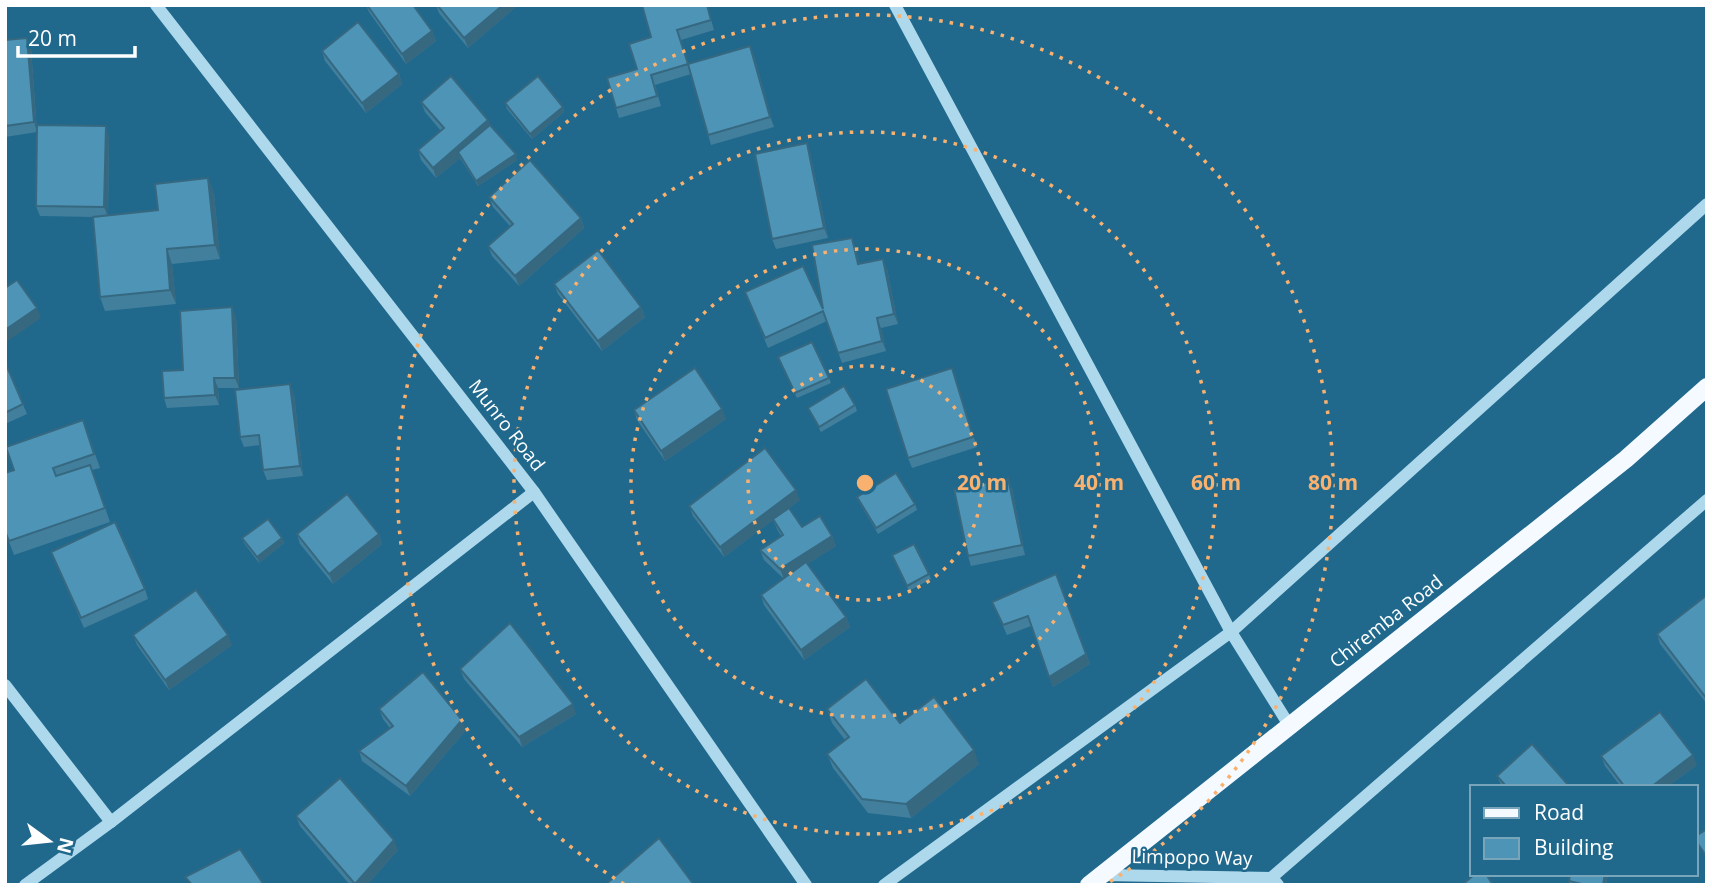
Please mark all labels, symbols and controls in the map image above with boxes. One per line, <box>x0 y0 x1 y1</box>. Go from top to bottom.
scale bar <box>18 14 135 58</box>
text: 20 m <box>28 24 77 52</box>
street label: Munro Road <box>463 374 551 476</box>
text: 20 m <box>957 468 1007 496</box>
text: 40 m <box>1074 468 1124 496</box>
text: 60 m <box>1191 468 1241 496</box>
text: 80 m <box>1308 468 1358 496</box>
centre of rings <box>853 471 877 495</box>
street label: Chiremba Road <box>1324 569 1448 673</box>
legend <box>1470 785 1698 876</box>
text: Road <box>1534 798 1584 826</box>
north arrow <box>14 806 84 876</box>
text: Building <box>1534 833 1613 861</box>
text: N <box>51 835 80 856</box>
street label: Limpopo Way <box>1131 843 1253 871</box>

